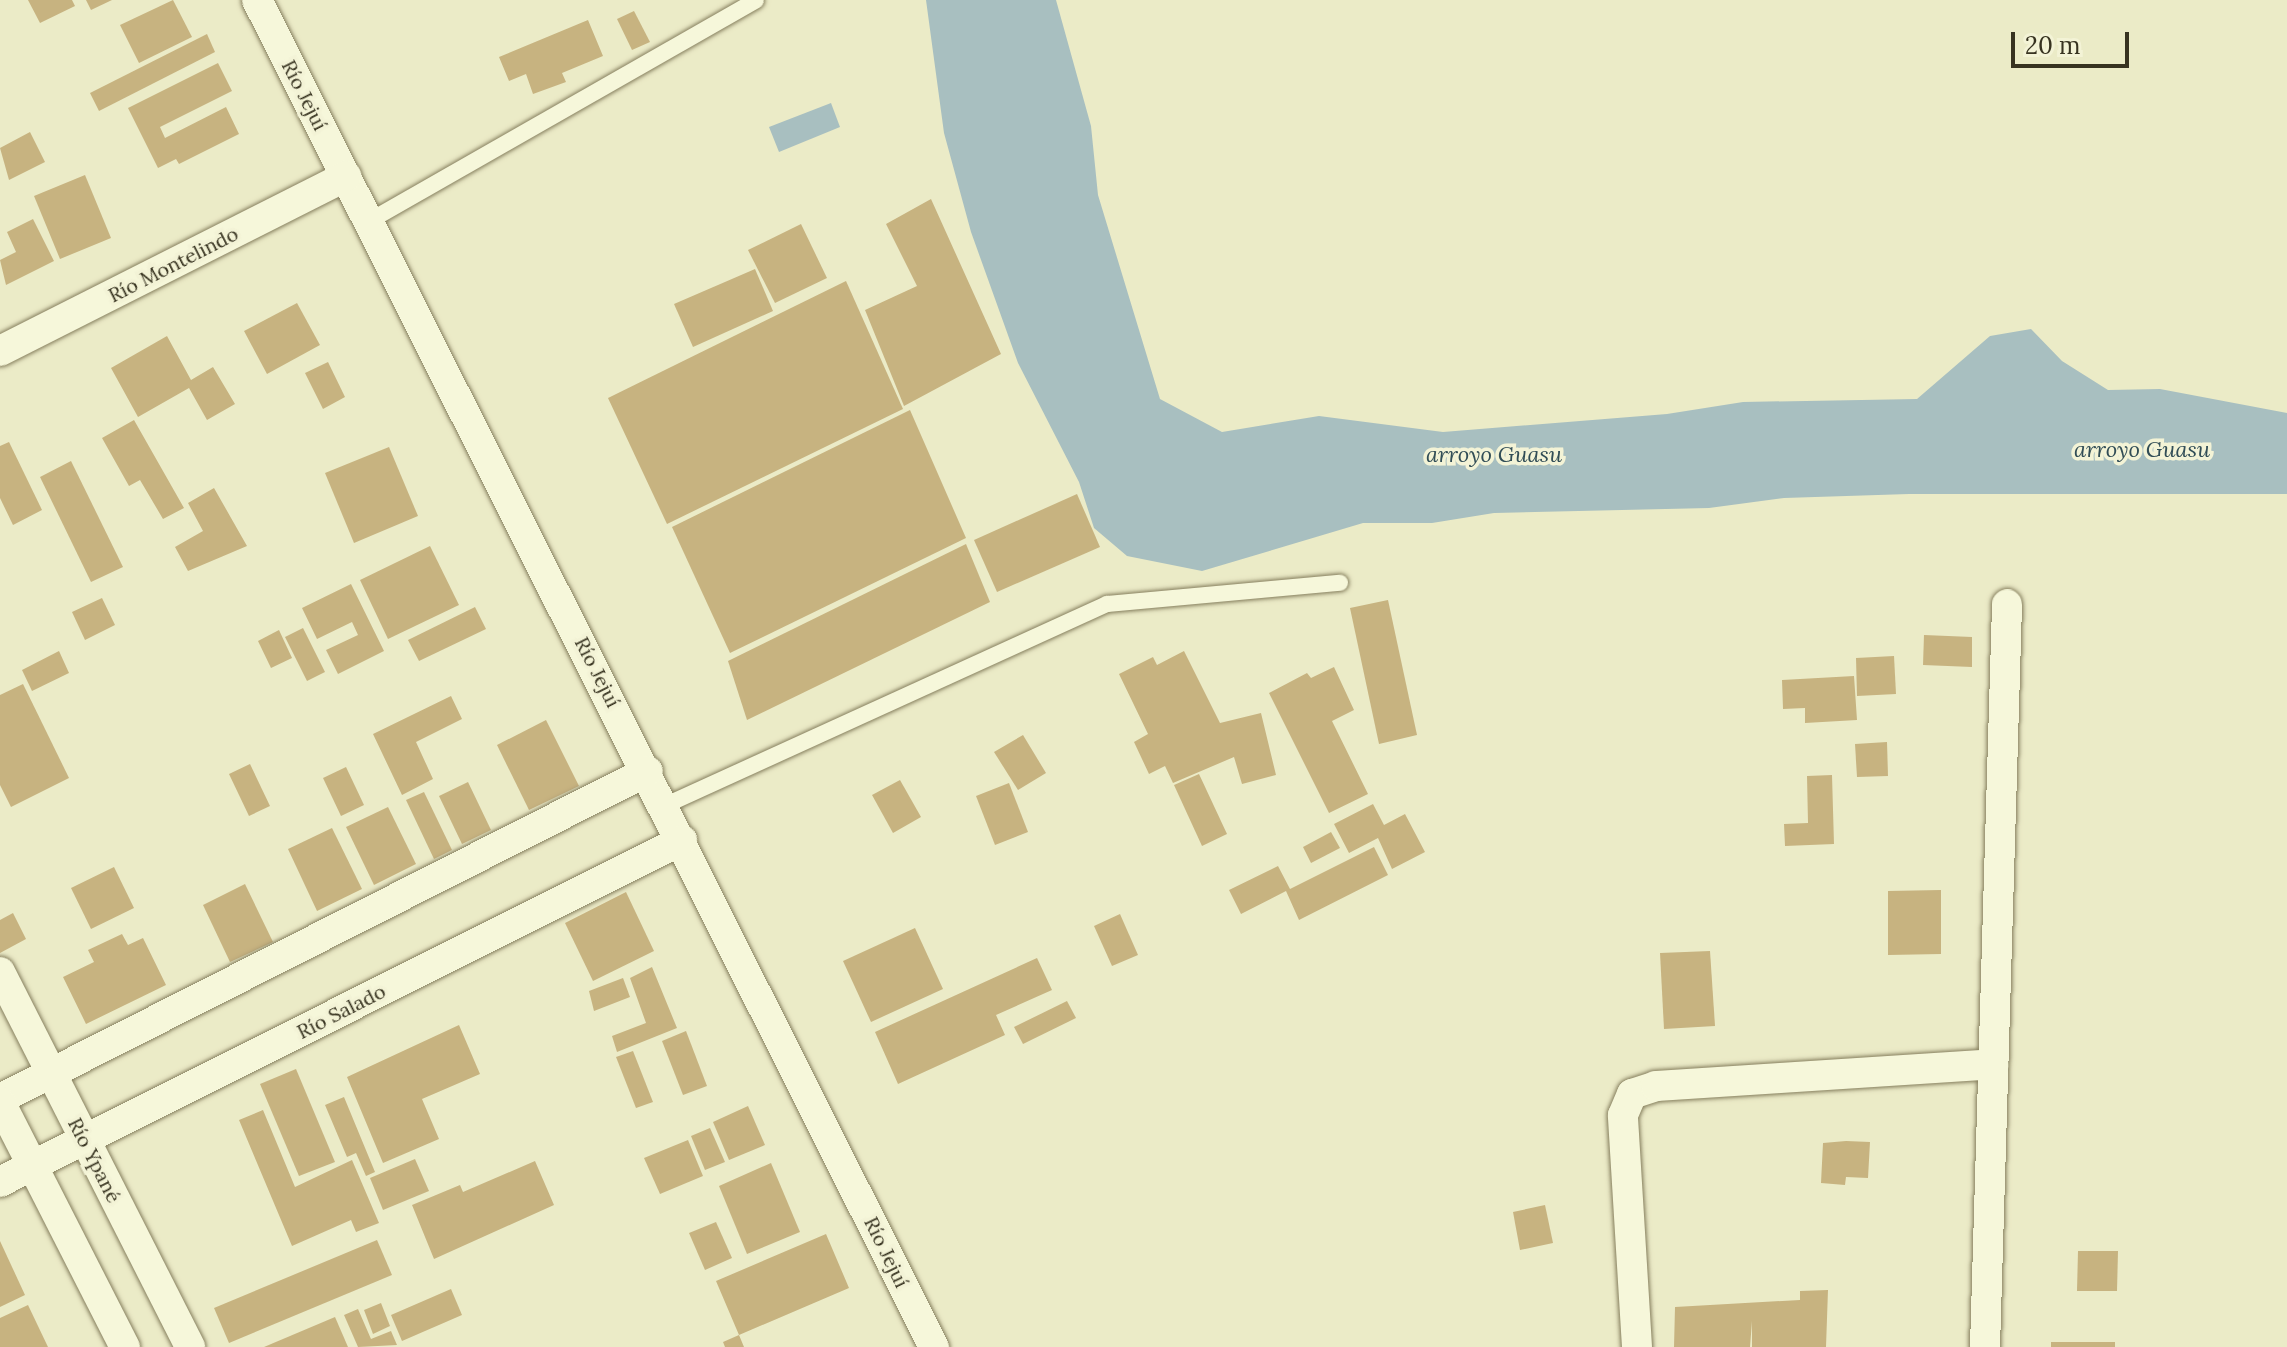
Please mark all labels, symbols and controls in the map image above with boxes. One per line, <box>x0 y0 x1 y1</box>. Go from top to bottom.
scale bar <box>2015 16 2133 66</box>
text: 20 m <box>2025 30 2081 61</box>
street label: Río Jejuí <box>277 56 333 134</box>
street label: Río Montelindo <box>104 221 242 307</box>
water label: arroyo Guasu <box>2074 437 2210 463</box>
water label: arroyo Guasu <box>1426 442 1562 468</box>
street label: Río Jejuí <box>570 633 626 711</box>
street label: Río Salado <box>293 978 389 1044</box>
street label: Río Ypané <box>63 1114 127 1206</box>
street label: Río Jejuí <box>860 1213 914 1291</box>

